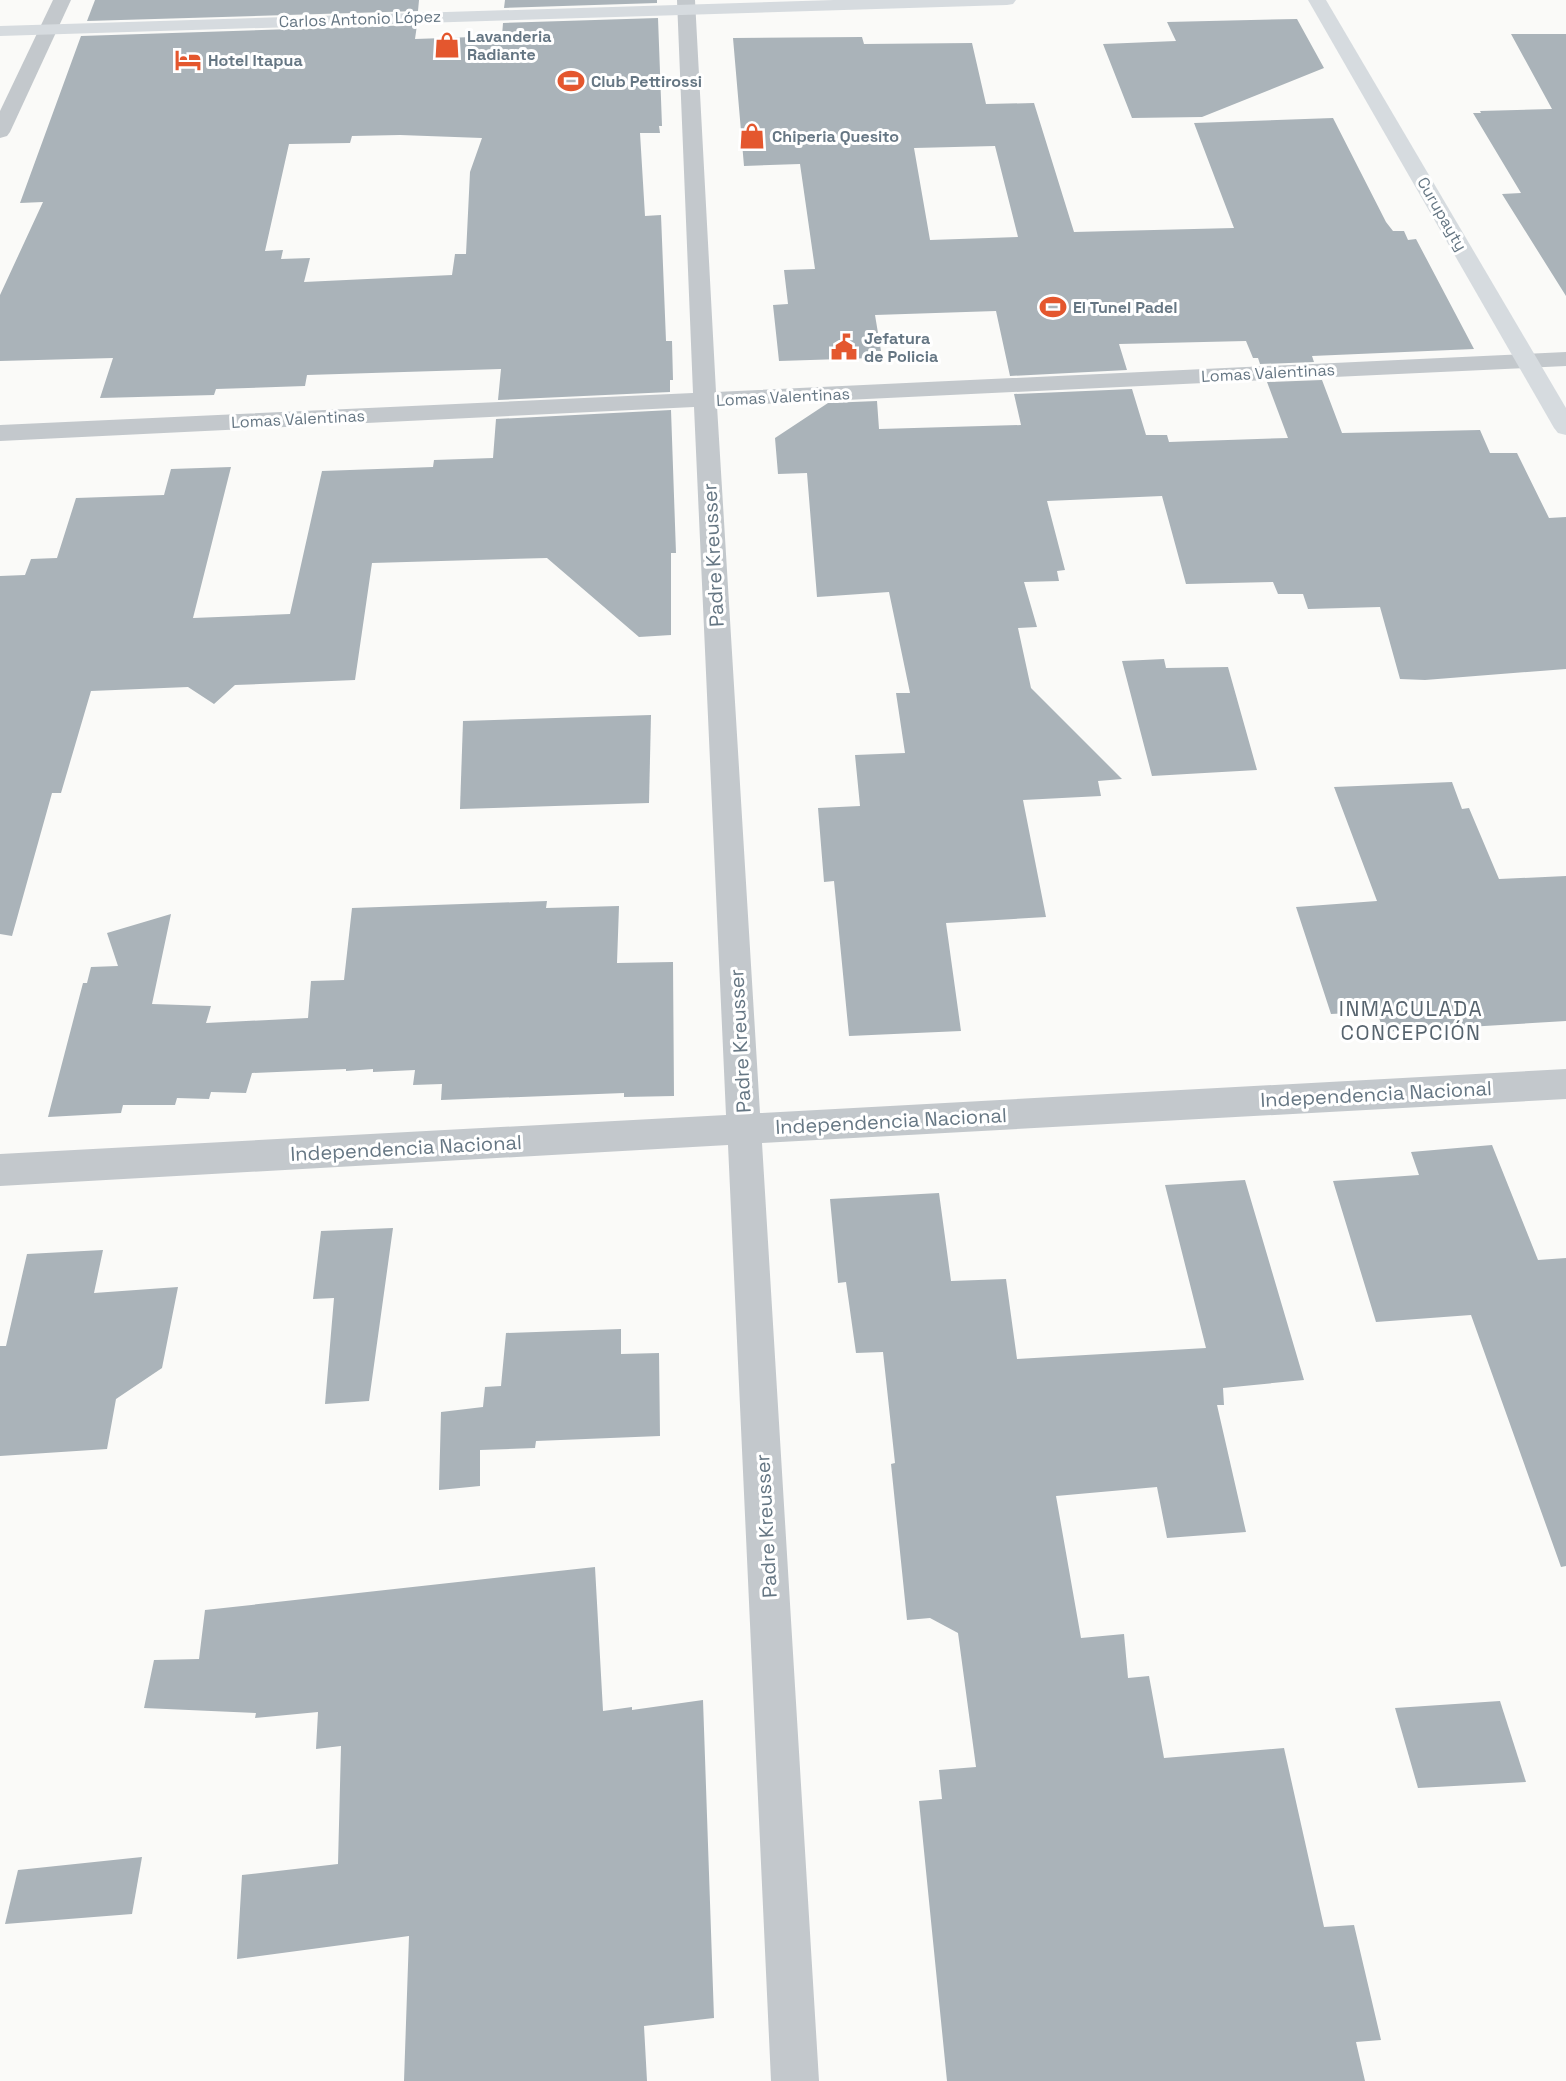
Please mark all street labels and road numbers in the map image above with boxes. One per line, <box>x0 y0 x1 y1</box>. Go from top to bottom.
street label: Carlos Antonio López <box>278 6 442 32</box>
street label: Curupayty <box>1412 173 1472 255</box>
street label: Lomas Valentinas <box>1201 359 1335 387</box>
street label: Lomas Valentinas <box>716 383 850 411</box>
street label: Lomas Valentinas <box>231 405 365 433</box>
street label: Padre Kreusser <box>696 482 730 628</box>
street label: Padre Kreusser <box>723 968 757 1114</box>
street label: Independencia Nacional <box>1260 1075 1492 1113</box>
street label: Independencia Nacional <box>775 1102 1007 1140</box>
street label: Independencia Nacional <box>290 1129 522 1167</box>
street label: Padre Kreusser <box>749 1453 783 1599</box>

